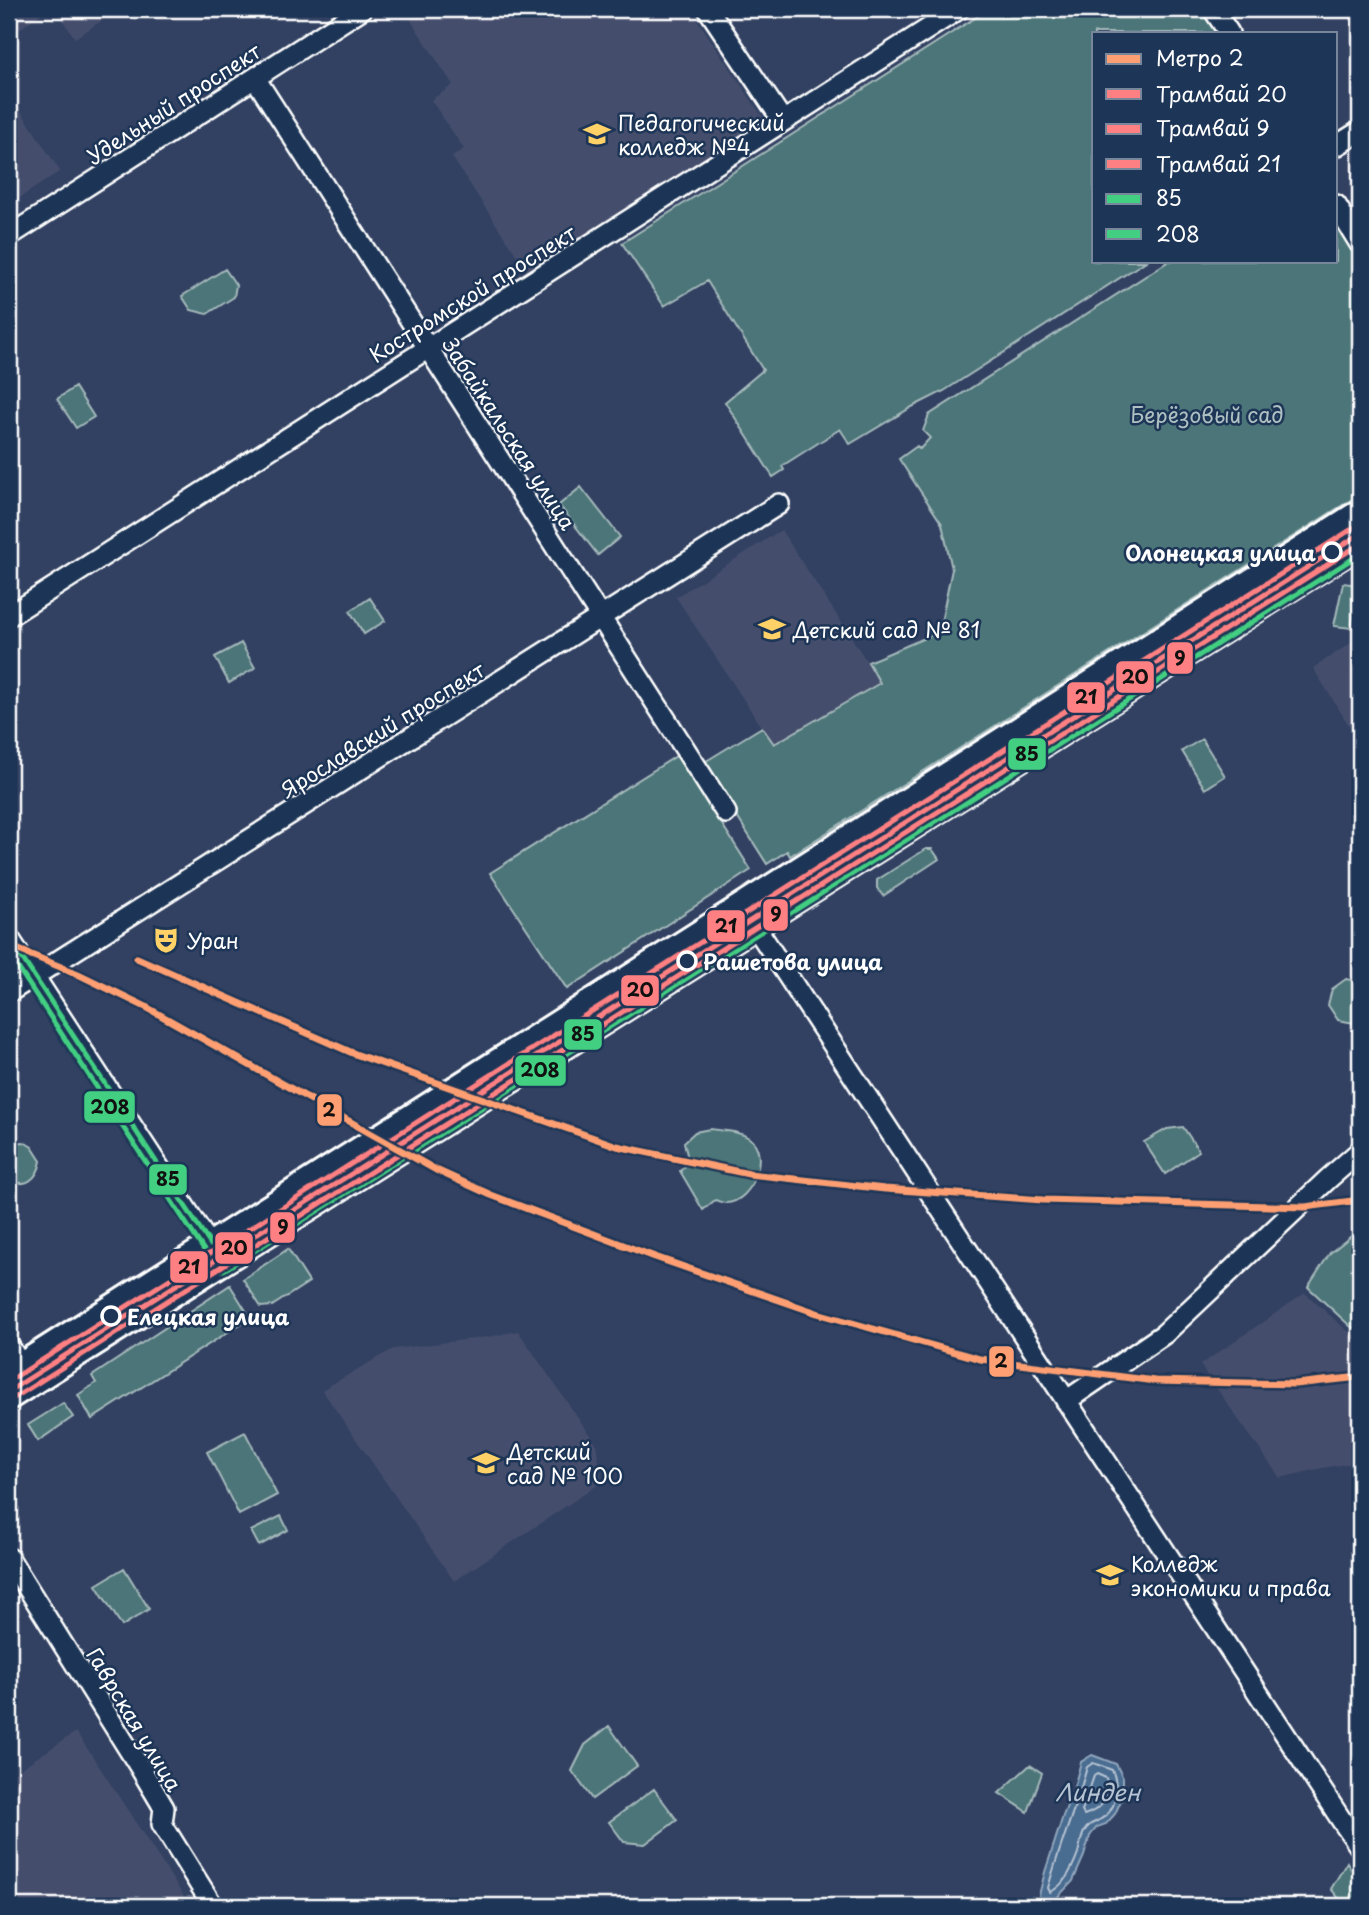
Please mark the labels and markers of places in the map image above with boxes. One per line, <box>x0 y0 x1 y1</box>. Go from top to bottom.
place label: Педагогический колледж №4 <box>618 106 785 162</box>
school or university icon: Педагогический колледж №4 <box>582 119 612 149</box>
place label: Олонецкая улица <box>1125 536 1316 568</box>
marker: Олонецкая улица <box>1322 542 1342 562</box>
place label: Детский сад № 81 <box>792 613 980 645</box>
school or university icon: Детский сад № 81 <box>757 614 787 644</box>
place label: Уран <box>187 924 239 956</box>
theatre icon: Уран <box>151 925 181 955</box>
place label: Рашетова улица <box>703 945 883 977</box>
marker: Рашетова улица <box>677 951 697 971</box>
place label: Елецкая улица <box>127 1300 290 1332</box>
marker: Елецкая улица <box>101 1306 121 1326</box>
place label: Детский сад № 100 <box>506 1435 623 1491</box>
school or university icon: Детский сад № 100 <box>471 1448 501 1478</box>
place label: Колледж экономики и права <box>1131 1547 1331 1603</box>
school or university icon: Колледж экономики и права <box>1095 1560 1125 1590</box>

